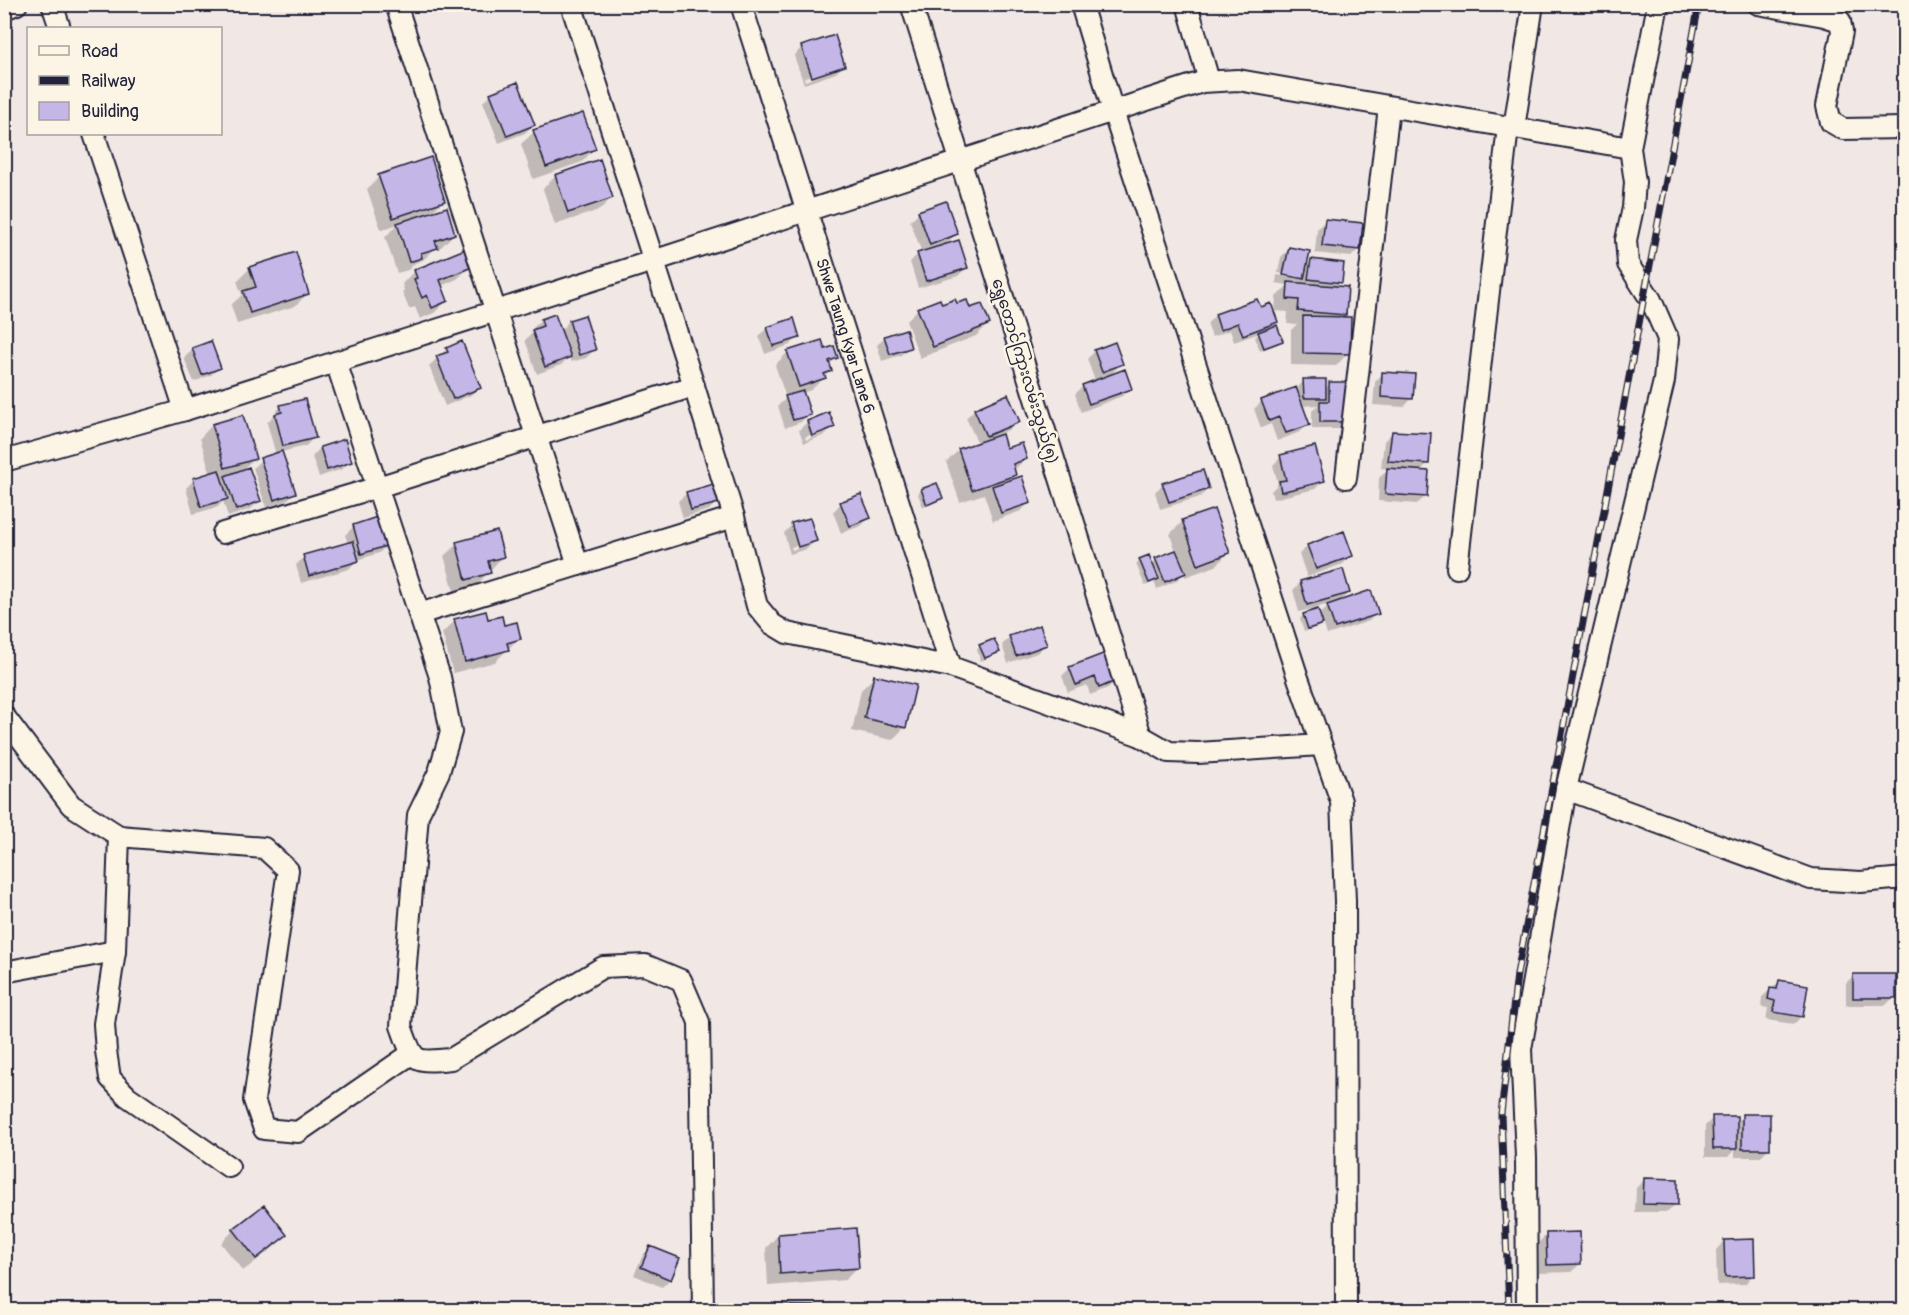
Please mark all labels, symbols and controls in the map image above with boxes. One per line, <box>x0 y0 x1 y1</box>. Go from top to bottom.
legend <box>27 27 222 135</box>
text: Road <box>81 40 118 63</box>
text: Railway <box>81 70 136 93</box>
text: Building <box>81 100 139 123</box>
street label: Shwe Taung Kyar Lane 6 <box>811 256 879 416</box>
street label: ရွှေတောင်ကြားလမ်းသွယ်(၅) <box>984 276 1065 467</box>

